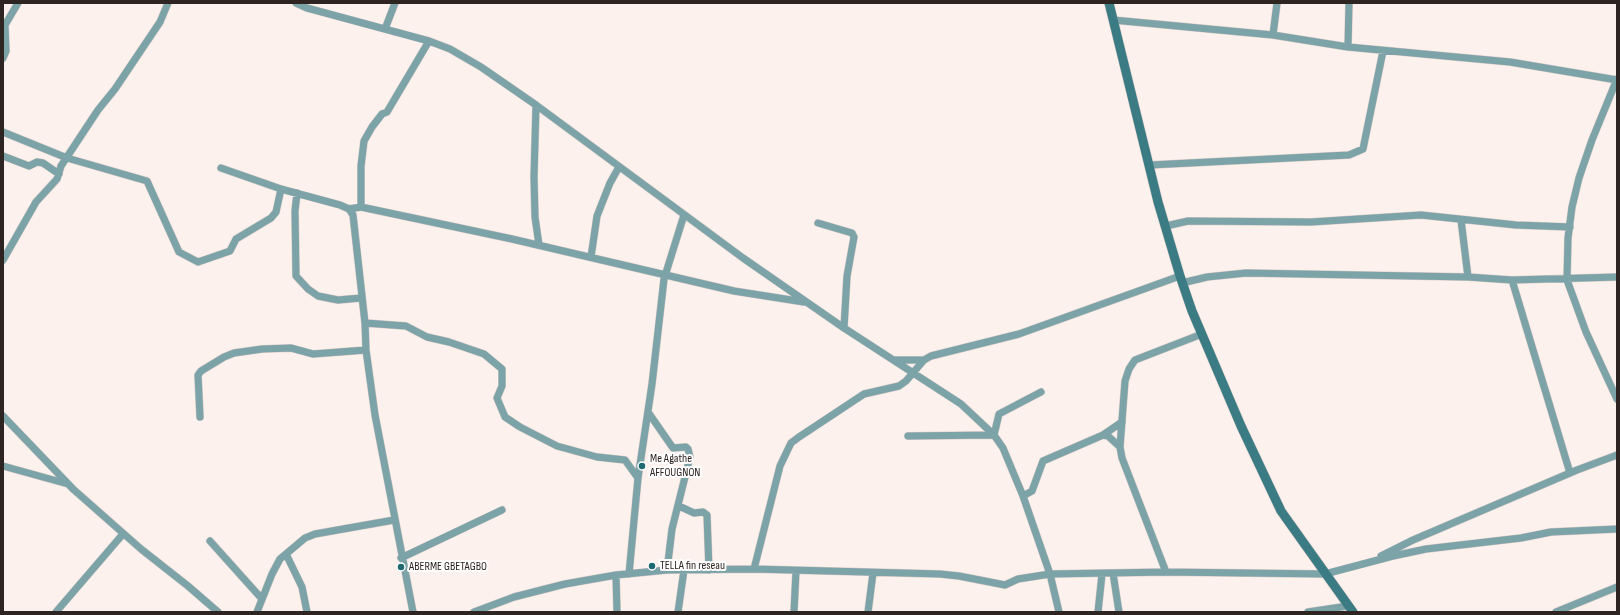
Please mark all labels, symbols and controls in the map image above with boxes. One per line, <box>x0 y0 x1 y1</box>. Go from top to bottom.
place label: Me Agathe AFFOUGNON <box>650 452 700 480</box>
marker: Me Agathe AFFOUGNON <box>637 461 647 471</box>
place label: TELLA fin reseau <box>660 559 725 573</box>
place label: ABERME GBETAGBO <box>409 560 487 574</box>
marker: TELLA fin reseau <box>647 561 657 571</box>
marker: ABERME GBETAGBO <box>396 562 406 572</box>

